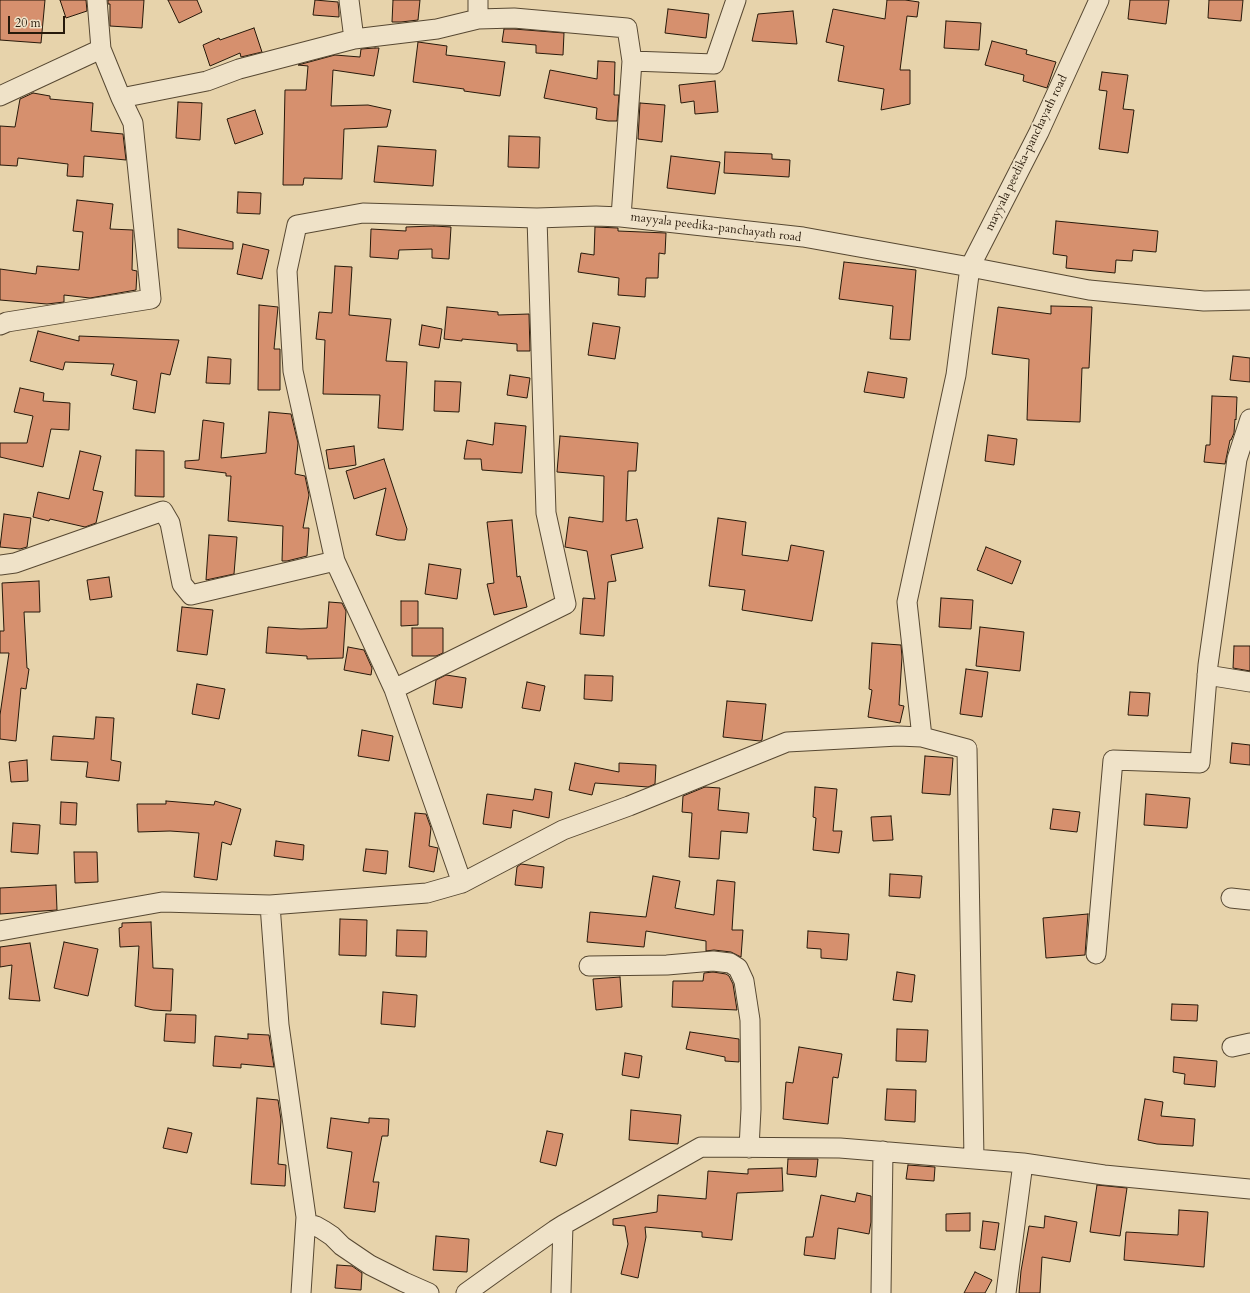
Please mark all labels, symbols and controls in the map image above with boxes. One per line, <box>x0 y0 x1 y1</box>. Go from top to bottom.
scale bar <box>10 8 67 34</box>
text: 20 m <box>15 15 41 31</box>
street label: mayyala peedika-panchayath road <box>983 73 1071 233</box>
street label: mayyala peedika-panchayath road <box>630 210 802 246</box>

